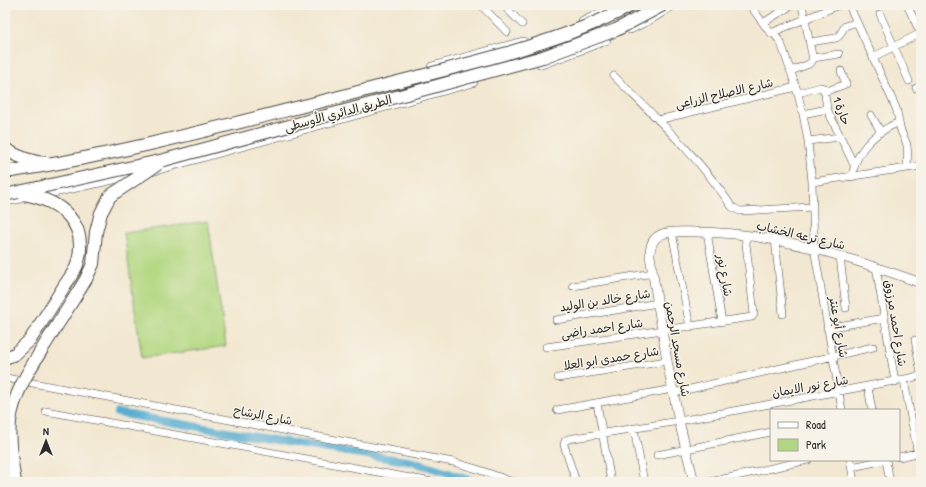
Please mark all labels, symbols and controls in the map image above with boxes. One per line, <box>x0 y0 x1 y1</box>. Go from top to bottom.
street label: شارع الاصلاح الزراعى <box>673 73 775 113</box>
street label: الطريق الدائري الأوسطى <box>282 90 394 137</box>
street label: حارة 1 <box>829 94 855 128</box>
street label: شارع ترعه الخشاب <box>755 217 847 254</box>
street label: شارع نور <box>712 252 737 298</box>
street label: شارع احمد مرزوق <box>880 278 911 368</box>
street label: شارع خالد بن الوليد <box>559 284 652 317</box>
street label: شارع أبو عنتر <box>824 294 853 359</box>
street label: شارع مسجد الرحمن <box>660 300 695 398</box>
street label: شارع احمد راضى <box>560 314 644 343</box>
street label: شارع حمدى ابو العلا <box>562 342 660 375</box>
street label: شارع نور الايمان <box>770 371 850 402</box>
street label: شارع الرشاح <box>232 401 294 430</box>
legend <box>770 409 900 461</box>
text: Road <box>806 416 826 433</box>
north arrow <box>26 421 66 461</box>
text: N <box>43 424 49 438</box>
text: Park <box>806 436 826 453</box>

